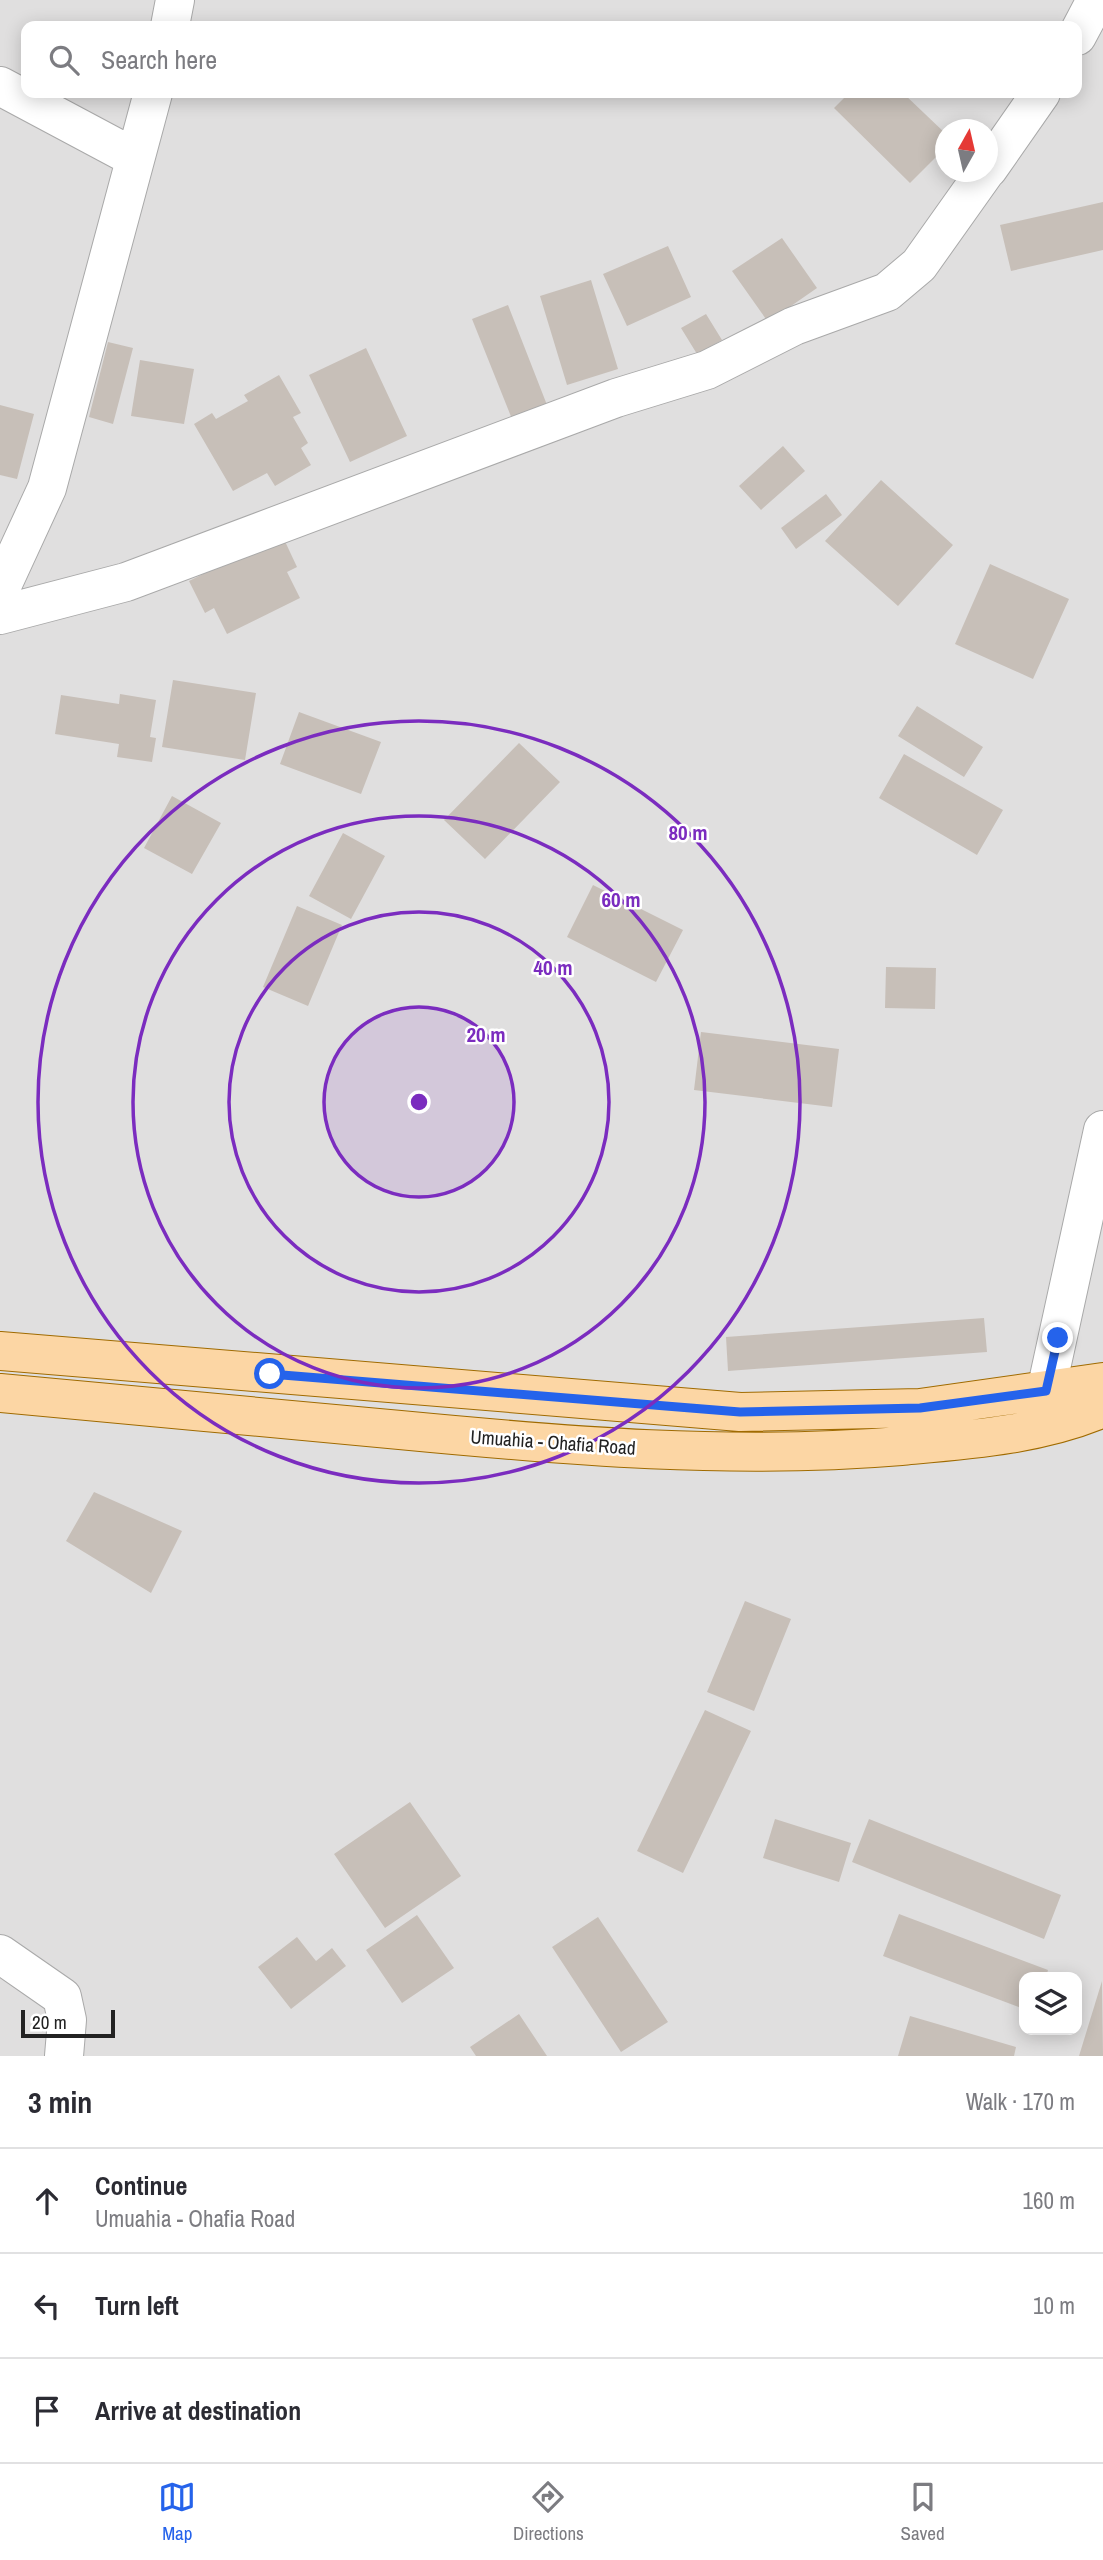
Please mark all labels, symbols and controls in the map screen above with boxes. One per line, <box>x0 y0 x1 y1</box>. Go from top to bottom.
search box <box>21 21 1082 98</box>
icon: search <box>45 41 83 79</box>
text: Search here <box>101 42 217 77</box>
north arrow <box>935 119 998 182</box>
text: 80 m <box>668 818 708 847</box>
text: 60 m <box>601 885 641 914</box>
text: 40 m <box>533 953 573 982</box>
text: 20 m <box>466 1020 506 1049</box>
centre of rings <box>407 1090 431 1114</box>
route end <box>1042 1322 1073 1353</box>
route start <box>254 1358 285 1389</box>
street label: Umuahia - Ohafia Road <box>470 1423 636 1461</box>
map controls <box>1019 1972 1082 2035</box>
button: layers <box>1019 1972 1082 2035</box>
scale bar <box>21 2007 116 2039</box>
text: 20 m <box>32 2009 67 2035</box>
text: 3 min <box>28 2082 92 2122</box>
text: Walk · 170 m <box>966 2086 1075 2117</box>
text: Continue <box>95 2168 187 2203</box>
icon: ahead <box>28 2182 66 2220</box>
text: 160 m <box>1023 2185 1075 2216</box>
text: Umuahia - Ohafia Road <box>95 2203 295 2234</box>
icon: left <box>28 2287 66 2325</box>
text: Turn left <box>95 2288 179 2323</box>
text: 10 m <box>1033 2290 1075 2321</box>
icon: arrive <box>28 2392 66 2430</box>
text: Arrive at destination <box>95 2393 301 2428</box>
tab: Map <box>158 2478 196 2546</box>
tab: Directions <box>513 2478 584 2546</box>
tab: Saved <box>901 2478 945 2546</box>

